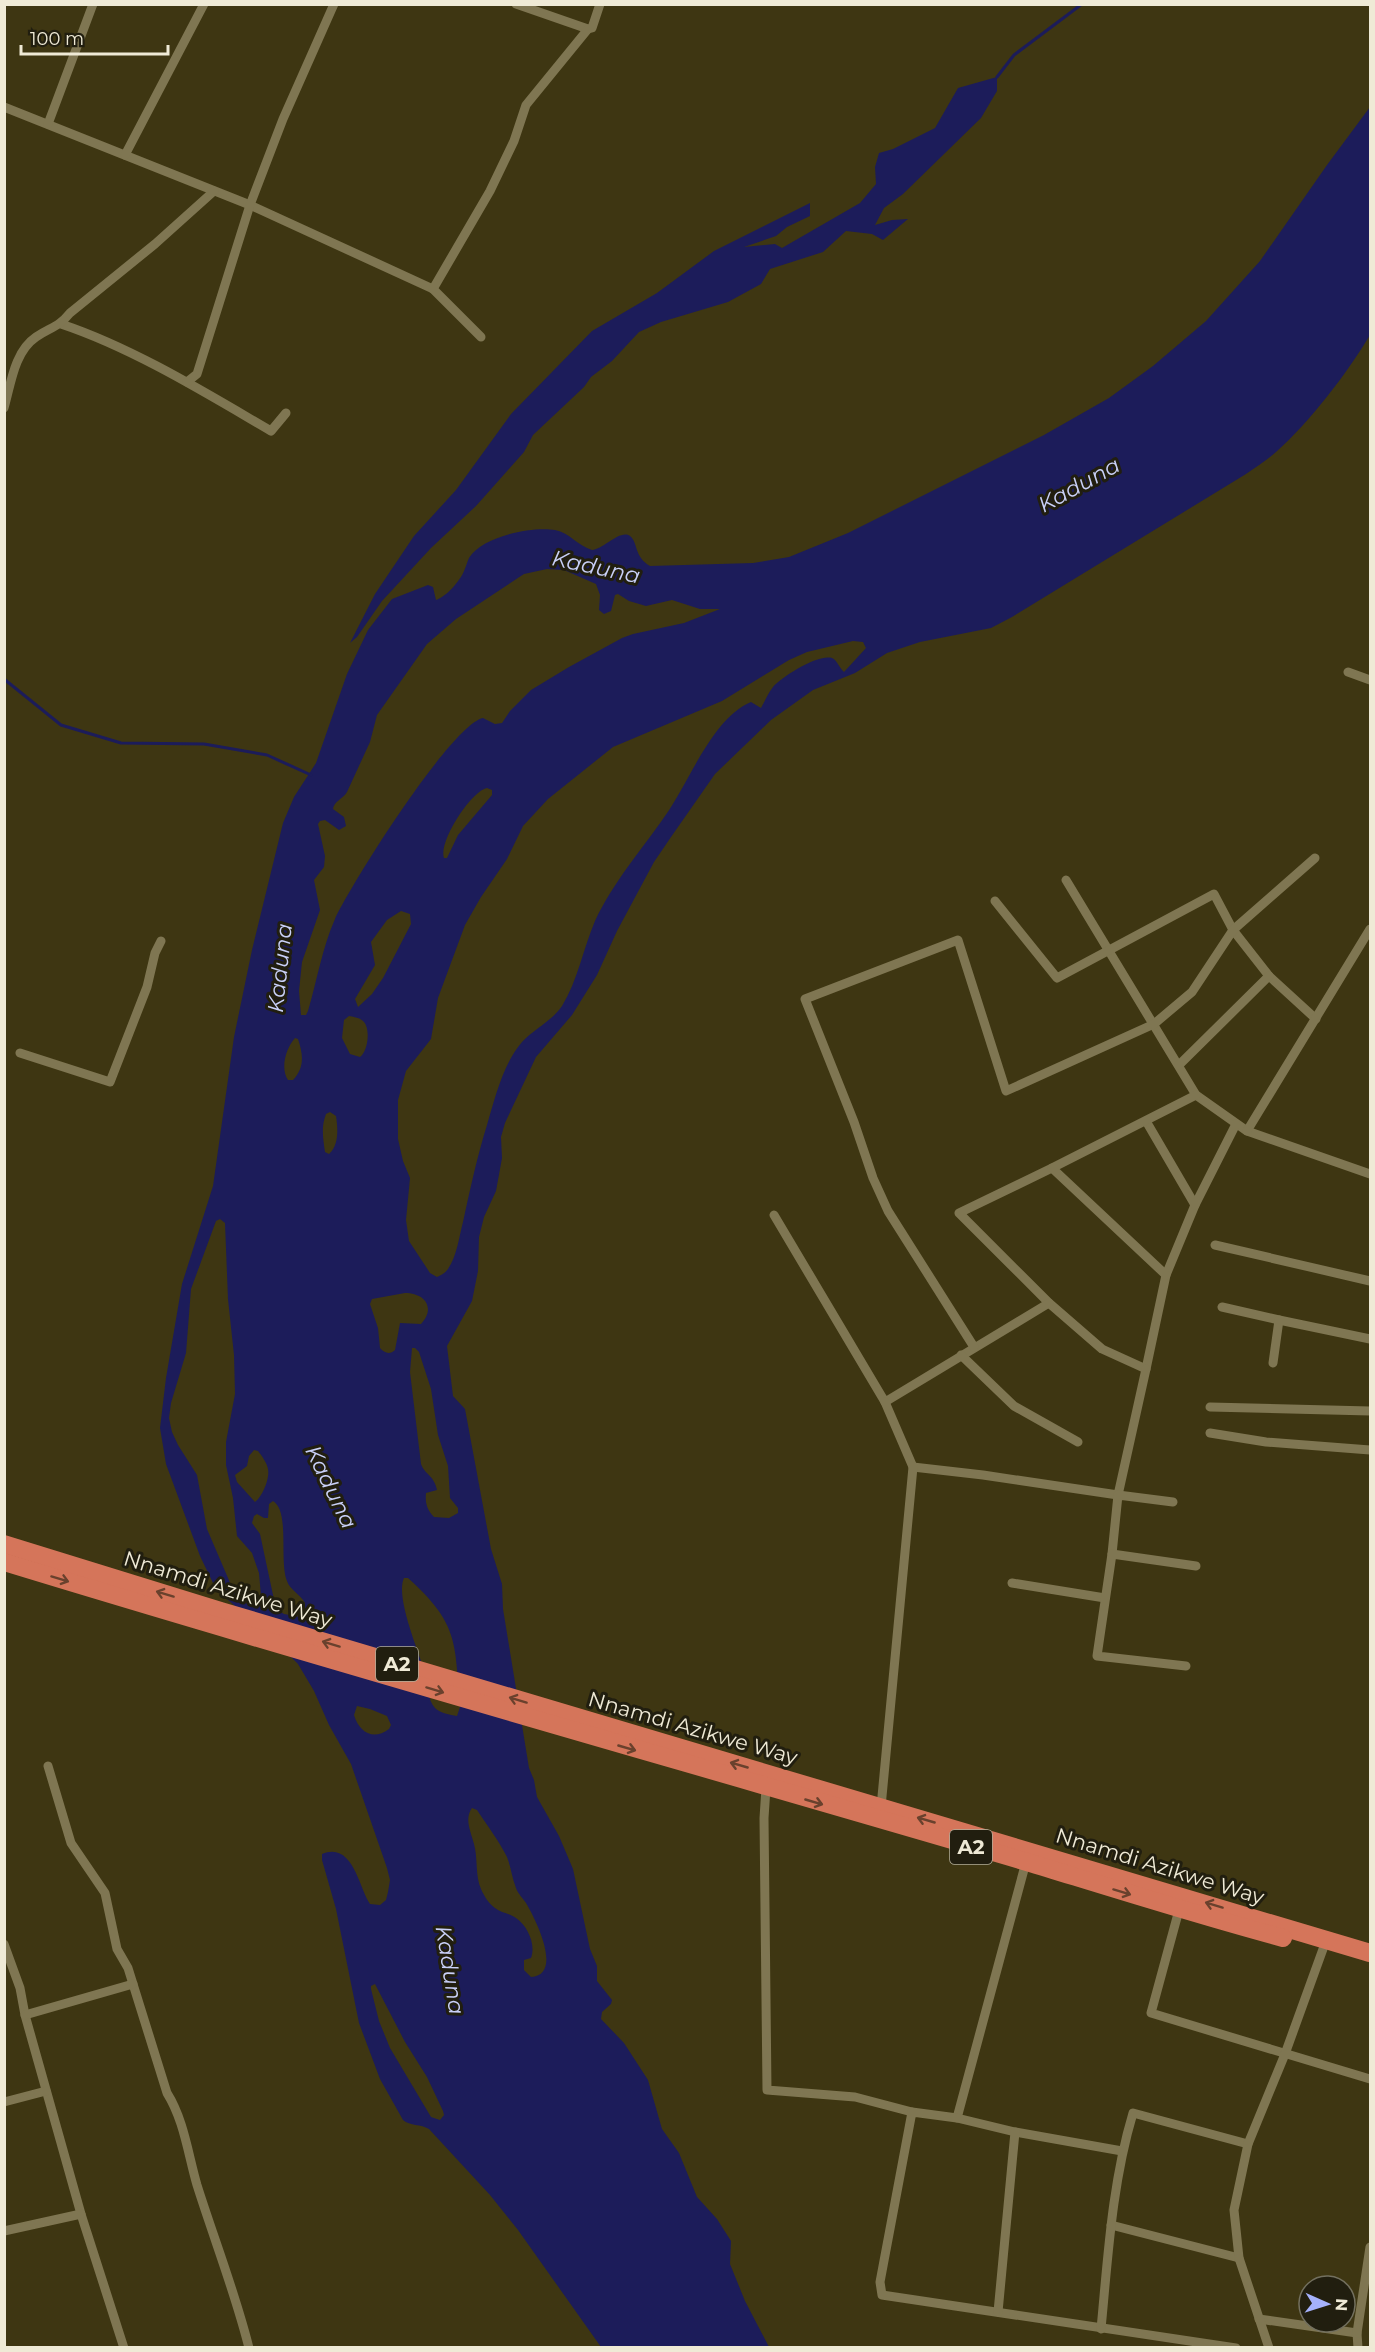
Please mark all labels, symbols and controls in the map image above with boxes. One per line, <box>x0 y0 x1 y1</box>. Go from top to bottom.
scale bar <box>21 18 168 56</box>
text: 100 m <box>30 28 84 50</box>
water label: Kaduna <box>1033 451 1125 519</box>
water label: Kaduna <box>549 544 643 590</box>
water label: Kaduna <box>262 922 298 1014</box>
water label: Kaduna <box>299 1441 363 1533</box>
street label: Nnamdi Azikwe Way <box>121 1545 336 1633</box>
one-way arrow <box>51 1574 70 1585</box>
one-way arrow <box>156 1588 175 1599</box>
one-way arrow <box>322 1638 341 1649</box>
road number: A2 <box>376 1647 418 1681</box>
one-way arrow <box>425 1685 444 1696</box>
street label: Nnamdi Azikwe Way <box>585 1686 801 1770</box>
one-way arrow <box>509 1694 528 1705</box>
one-way arrow <box>617 1742 636 1754</box>
one-way arrow <box>730 1759 749 1770</box>
one-way arrow <box>804 1797 823 1808</box>
one-way arrow <box>917 1814 936 1825</box>
street label: Nnamdi Azikwe Way <box>1053 1822 1268 1910</box>
road number: A2 <box>950 1830 992 1864</box>
one-way arrow <box>1112 1887 1131 1898</box>
one-way arrow <box>1205 1899 1224 1910</box>
water label: Kaduna <box>430 1924 470 2016</box>
north arrow <box>1297 2274 1357 2334</box>
text: N <box>1332 2298 1351 2312</box>

